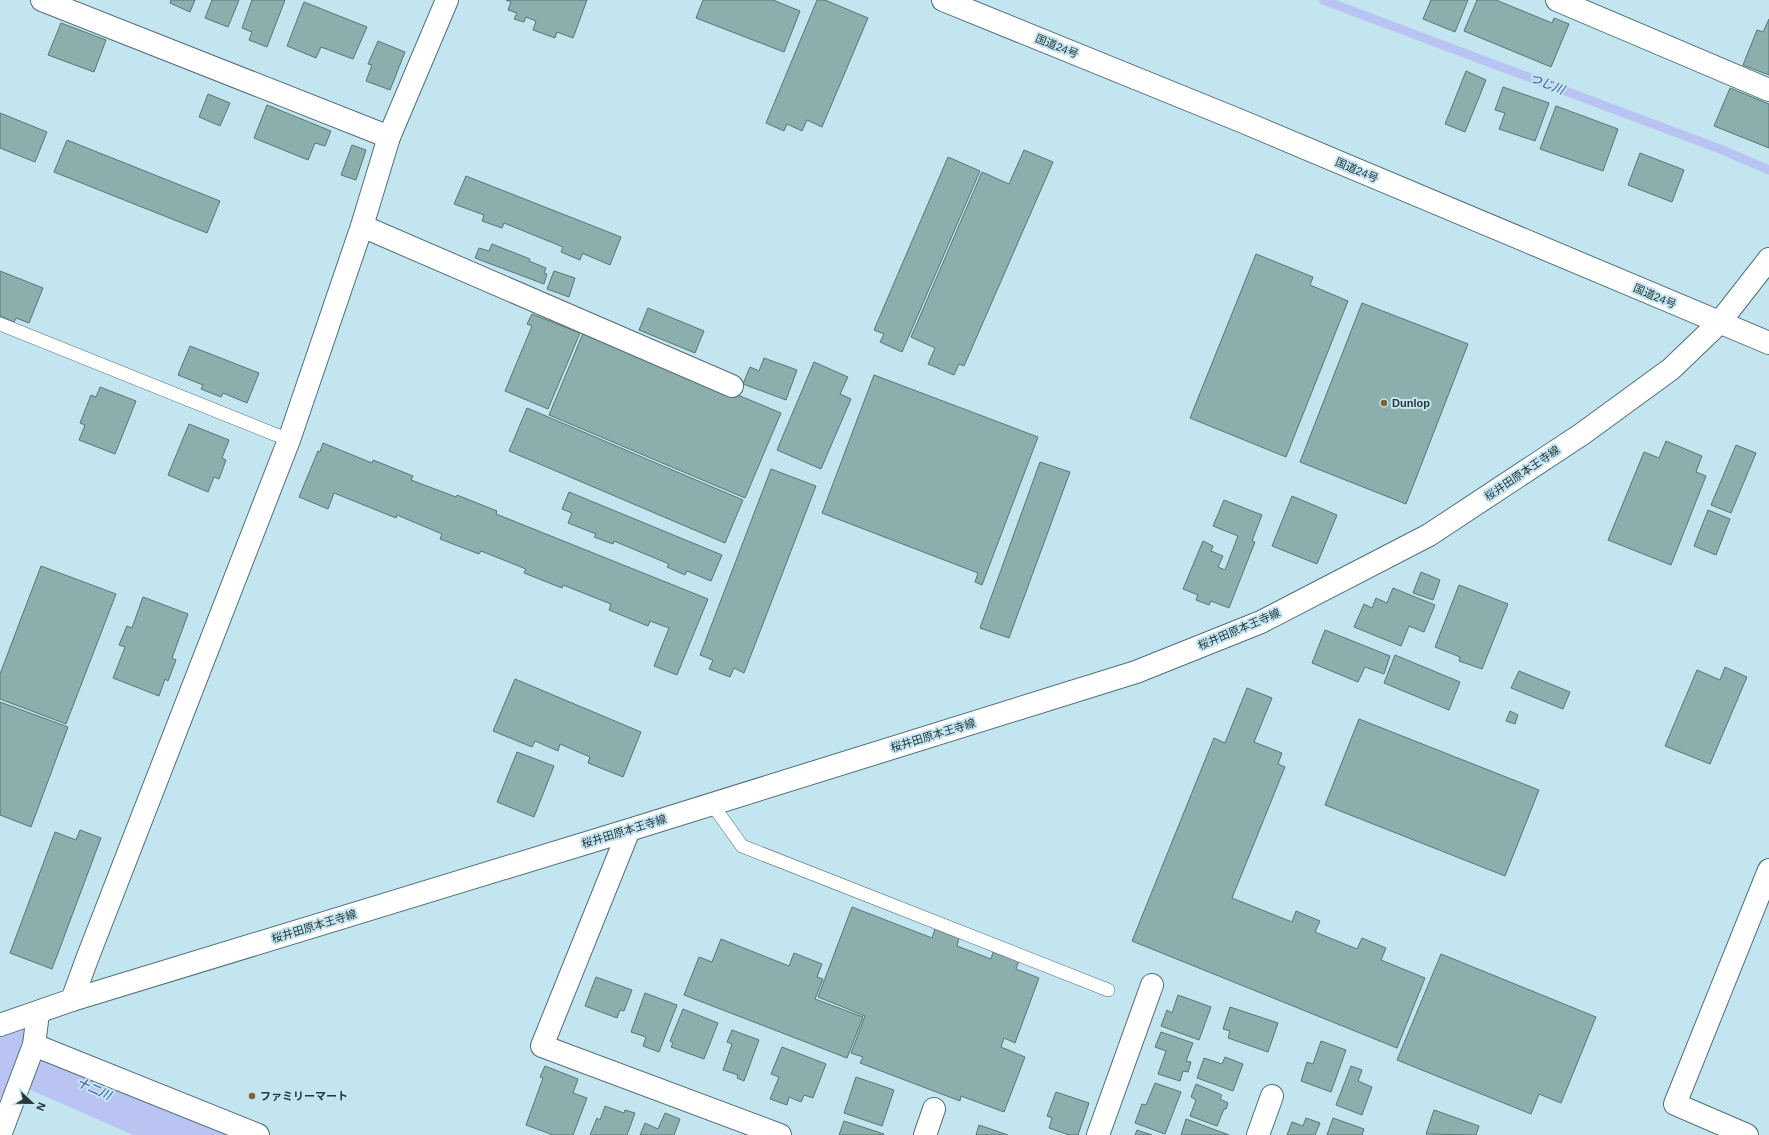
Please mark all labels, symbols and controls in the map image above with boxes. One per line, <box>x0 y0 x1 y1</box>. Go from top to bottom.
street label: 国道24号 <box>1034 32 1080 60</box>
water label: つじ川 <box>1528 71 1568 98</box>
street label: 国道24号 <box>1334 156 1380 184</box>
street label: 国道24号 <box>1632 282 1678 310</box>
place label: Dunlop <box>1392 397 1430 409</box>
marker: Dunlop <box>1379 398 1389 408</box>
street label: 桜井田原本王寺線 <box>1482 443 1562 503</box>
street label: 桜井田原本王寺線 <box>1196 606 1282 652</box>
street label: 桜井田原本王寺線 <box>889 716 977 754</box>
street label: 桜井田原本王寺線 <box>580 812 668 850</box>
street label: 桜井田原本王寺線 <box>270 907 358 945</box>
water label: 十二川 <box>75 1075 115 1104</box>
north arrow <box>12 1083 52 1123</box>
place label: ファミリーマート <box>260 1090 348 1102</box>
marker: ファミリーマート <box>247 1091 257 1101</box>
text: N <box>34 1101 48 1113</box>

